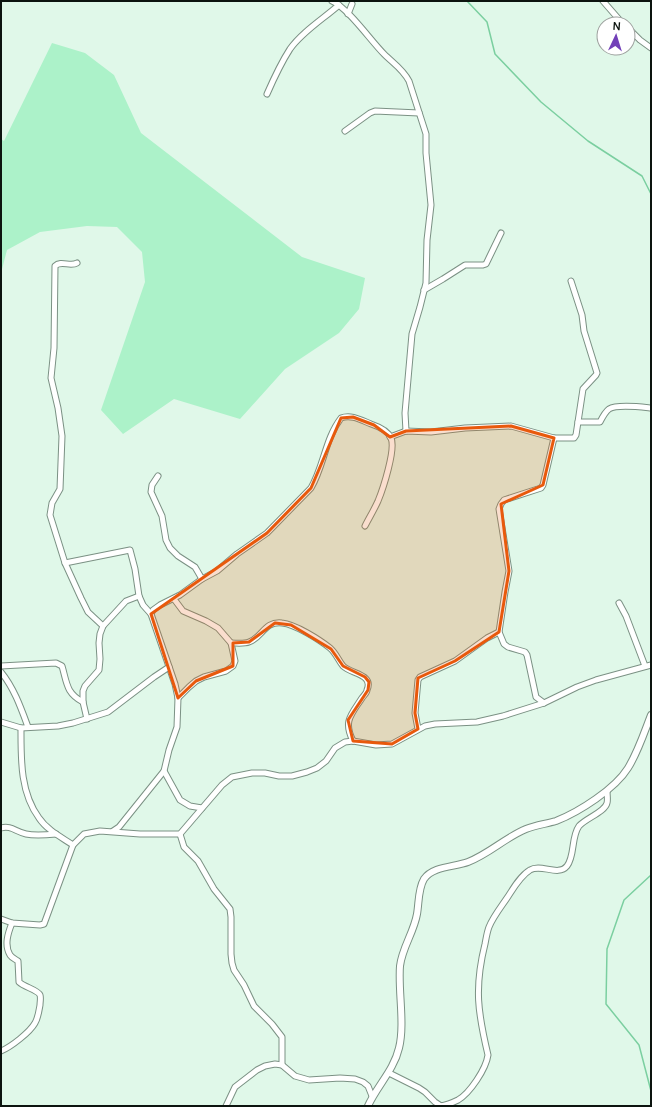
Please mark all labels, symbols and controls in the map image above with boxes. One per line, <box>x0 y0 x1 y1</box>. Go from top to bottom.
north arrow <box>596 16 636 56</box>
text: N <box>612 18 621 33</box>

